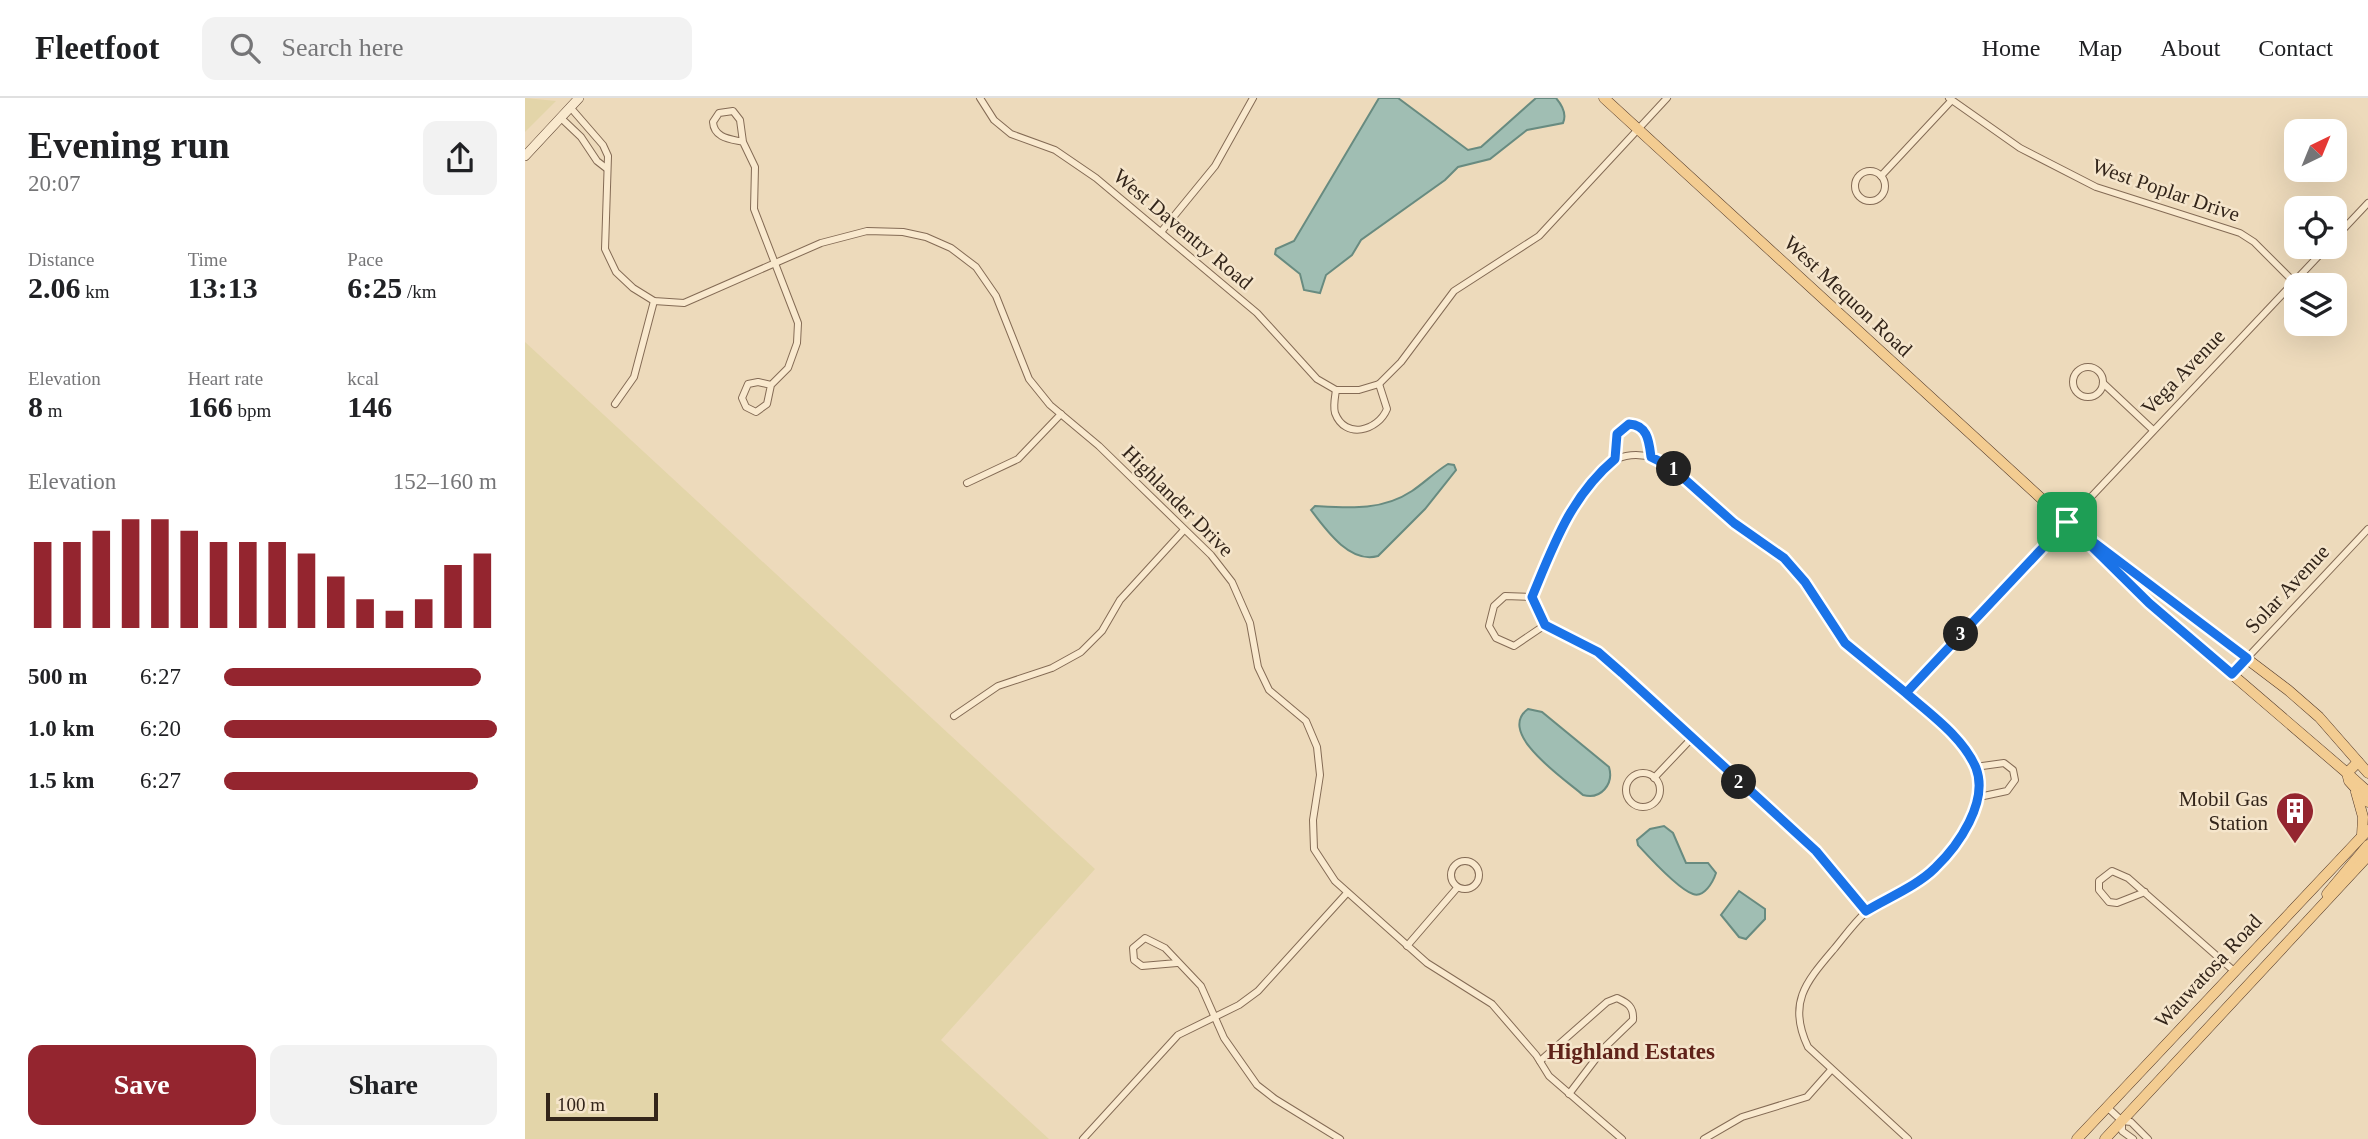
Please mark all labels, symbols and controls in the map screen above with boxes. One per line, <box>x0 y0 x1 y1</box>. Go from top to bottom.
search box <box>202 17 692 80</box>
icon: search <box>226 29 264 67</box>
text: Fleetfoot <box>35 30 160 66</box>
text: Search here <box>282 33 404 62</box>
text: Home <box>1982 35 2040 61</box>
text: Map <box>2078 35 2122 61</box>
text: About <box>2160 35 2220 61</box>
text: Contact <box>2258 35 2333 61</box>
north arrow <box>2284 119 2347 182</box>
map controls <box>2284 119 2347 336</box>
button: share <box>423 121 497 195</box>
text: Evening run <box>28 124 230 166</box>
street label: West Poplar Drive <box>2089 153 2243 227</box>
street label: West Daventry Road <box>1108 164 1258 295</box>
text: 20:07 <box>28 171 80 196</box>
button: locate <box>2284 196 2347 259</box>
street label: West Mequon Road <box>1779 231 1917 362</box>
text: Distance <box>28 249 94 270</box>
text: Time <box>188 249 227 270</box>
text: Pace <box>347 249 383 270</box>
text: 2.06 <box>28 271 81 304</box>
text: 13:13 <box>188 271 258 304</box>
text: 6:25 <box>347 271 402 304</box>
button: layers <box>2284 273 2347 336</box>
text: km <box>81 281 110 302</box>
text: /km <box>402 281 437 302</box>
street label: Vega Avenue <box>2136 324 2230 420</box>
text: Elevation <box>28 368 101 389</box>
text: Heart rate <box>188 368 263 389</box>
text: kcal <box>347 368 379 389</box>
text: 8 <box>28 390 43 423</box>
text: 166 <box>188 390 233 423</box>
text: 146 <box>347 390 392 423</box>
text: m <box>43 400 63 421</box>
text: bpm <box>233 400 271 421</box>
street label: Highlander Drive <box>1117 440 1239 562</box>
pin: 1 <box>1657 452 1691 486</box>
text: 1 <box>1669 458 1678 479</box>
text: Elevation <box>28 469 116 494</box>
text: 152–160 m <box>393 469 497 494</box>
pin <box>2037 492 2097 552</box>
icon: arrive <box>2048 503 2086 541</box>
street label: Solar Avenue <box>2240 540 2334 638</box>
pin: 3 <box>1943 616 1979 652</box>
text: 3 <box>1956 623 1965 644</box>
text: 500 m <box>28 664 87 689</box>
text: 6:27 <box>140 664 181 689</box>
text: 1.0 km <box>28 716 94 741</box>
text: 6:20 <box>140 716 181 741</box>
pin: 2 <box>1721 764 1757 800</box>
text: 1.5 km <box>28 768 94 793</box>
text: 6:27 <box>140 768 181 793</box>
text: 2 <box>1734 771 1743 792</box>
place label: Mobil Gas Station <box>2179 787 2268 835</box>
building icon: Mobil Gas Station <box>2274 790 2316 845</box>
street label: Wauwatosa Road <box>2149 909 2267 1033</box>
district label: Highland Estates <box>1547 1039 1715 1064</box>
button: Save <box>28 1045 256 1125</box>
button: Share <box>270 1045 497 1125</box>
scale bar <box>546 1090 658 1122</box>
text: 100 m <box>557 1094 605 1115</box>

